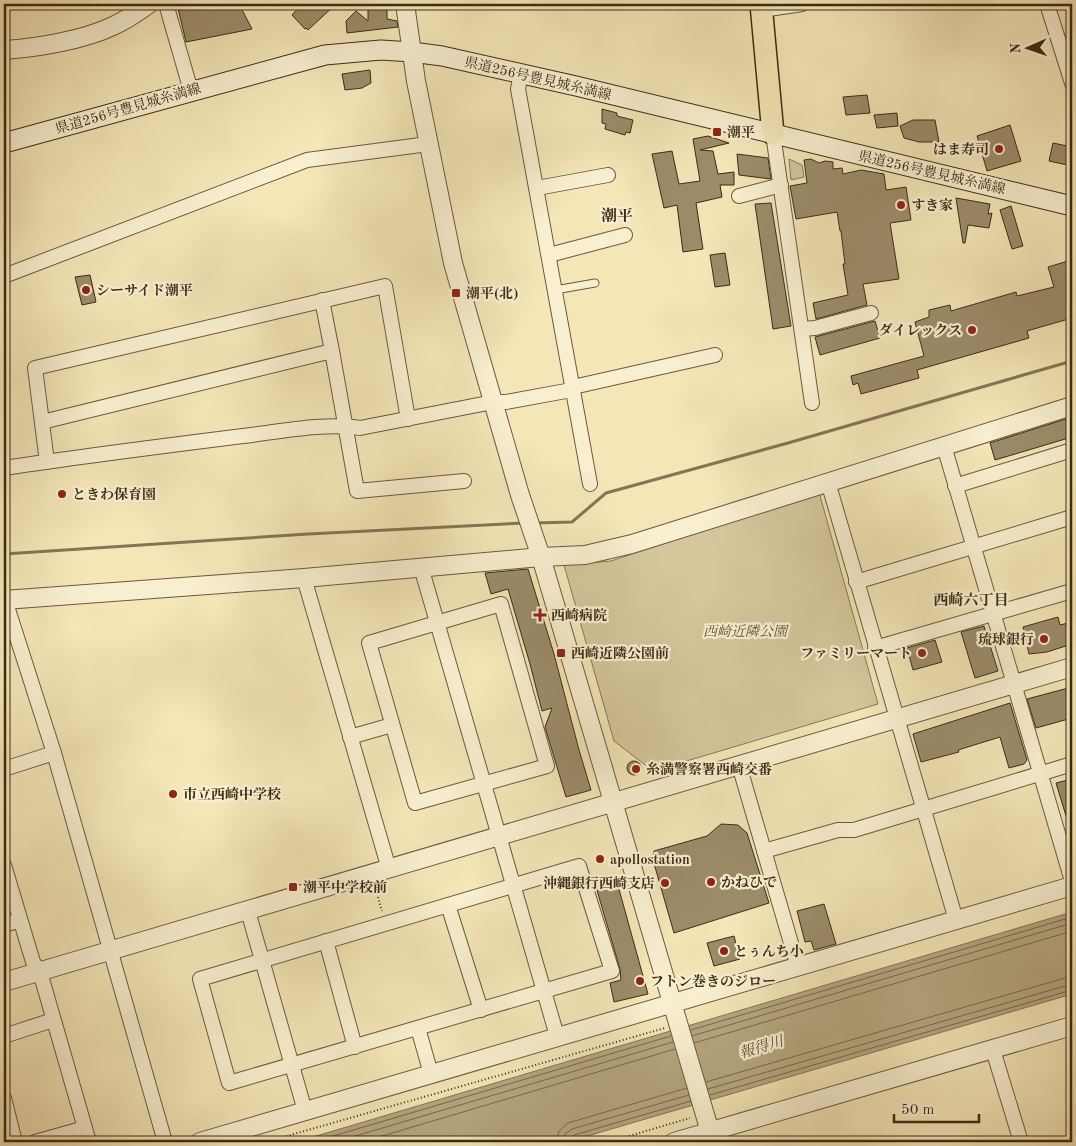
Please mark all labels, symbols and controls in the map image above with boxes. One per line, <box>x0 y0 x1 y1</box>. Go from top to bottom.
north arrow <box>1004 22 1054 72</box>
text: N <box>1009 43 1023 54</box>
street label: 県道256号豊見城糸満線 <box>463 53 613 103</box>
street label: 県道256号豊見城糸満線 <box>54 80 202 136</box>
place label: 潮平 <box>727 125 755 140</box>
marker: 潮平 <box>711 126 723 138</box>
place label: はま寿司 <box>933 142 989 157</box>
marker: はま寿司 <box>993 143 1005 155</box>
street label: 県道256号豊見城糸満線 <box>857 147 1007 197</box>
place label: すき家 <box>911 198 953 213</box>
marker: すき家 <box>895 199 907 211</box>
district label: 潮平 <box>601 207 633 225</box>
place label: シーサイド潮平 <box>96 283 193 298</box>
marker: シーサイド潮平 <box>80 284 92 296</box>
place label: 潮平(北) <box>466 286 518 301</box>
marker: 潮平(北) <box>450 287 462 299</box>
place label: ダイレックス <box>879 322 962 338</box>
marker: ダイレックス <box>966 324 978 336</box>
place label: ときわ保育園 <box>72 487 156 502</box>
marker: ときわ保育園 <box>56 488 68 500</box>
district label: 西崎六丁目 <box>933 591 1009 609</box>
place label: 西崎病院 <box>551 607 607 623</box>
marker: 西崎病院 <box>533 608 547 622</box>
park label: 西崎近隣公園 <box>703 624 789 639</box>
place label: 琉球銀行 <box>978 632 1034 647</box>
marker: 琉球銀行 <box>1038 633 1050 645</box>
place label: 西崎近隣公園前 <box>571 645 669 661</box>
place label: ファミリーマート <box>800 646 912 661</box>
marker: 西崎近隣公園前 <box>555 647 567 659</box>
marker: ファミリーマート <box>916 647 928 659</box>
place label: 糸満警察署西崎交番 <box>646 761 772 777</box>
marker: 糸満警察署西崎交番 <box>630 763 642 775</box>
place label: 市立西崎中学校 <box>183 786 281 802</box>
marker: 市立西崎中学校 <box>167 788 179 800</box>
marker: apollostation <box>594 853 606 865</box>
place label: apollostation <box>610 853 690 867</box>
place label: 沖縄銀行西崎支店 <box>543 875 655 891</box>
place label: かねひで <box>721 875 777 890</box>
marker: かねひで <box>705 876 717 888</box>
marker: 沖縄銀行西崎支店 <box>659 877 671 889</box>
place label: 潮平中学校前 <box>303 879 387 895</box>
marker: 潮平中学校前 <box>287 881 299 893</box>
place label: とぅんち小 <box>734 944 804 959</box>
marker: とぅんち小 <box>718 945 730 957</box>
place label: フトン巻きのジロー <box>650 974 776 989</box>
marker: フトン巻きのジロー <box>634 975 646 987</box>
water label: 報得川 <box>737 1032 787 1062</box>
scale bar <box>894 1091 978 1123</box>
text: 50 m <box>901 1103 935 1118</box>

